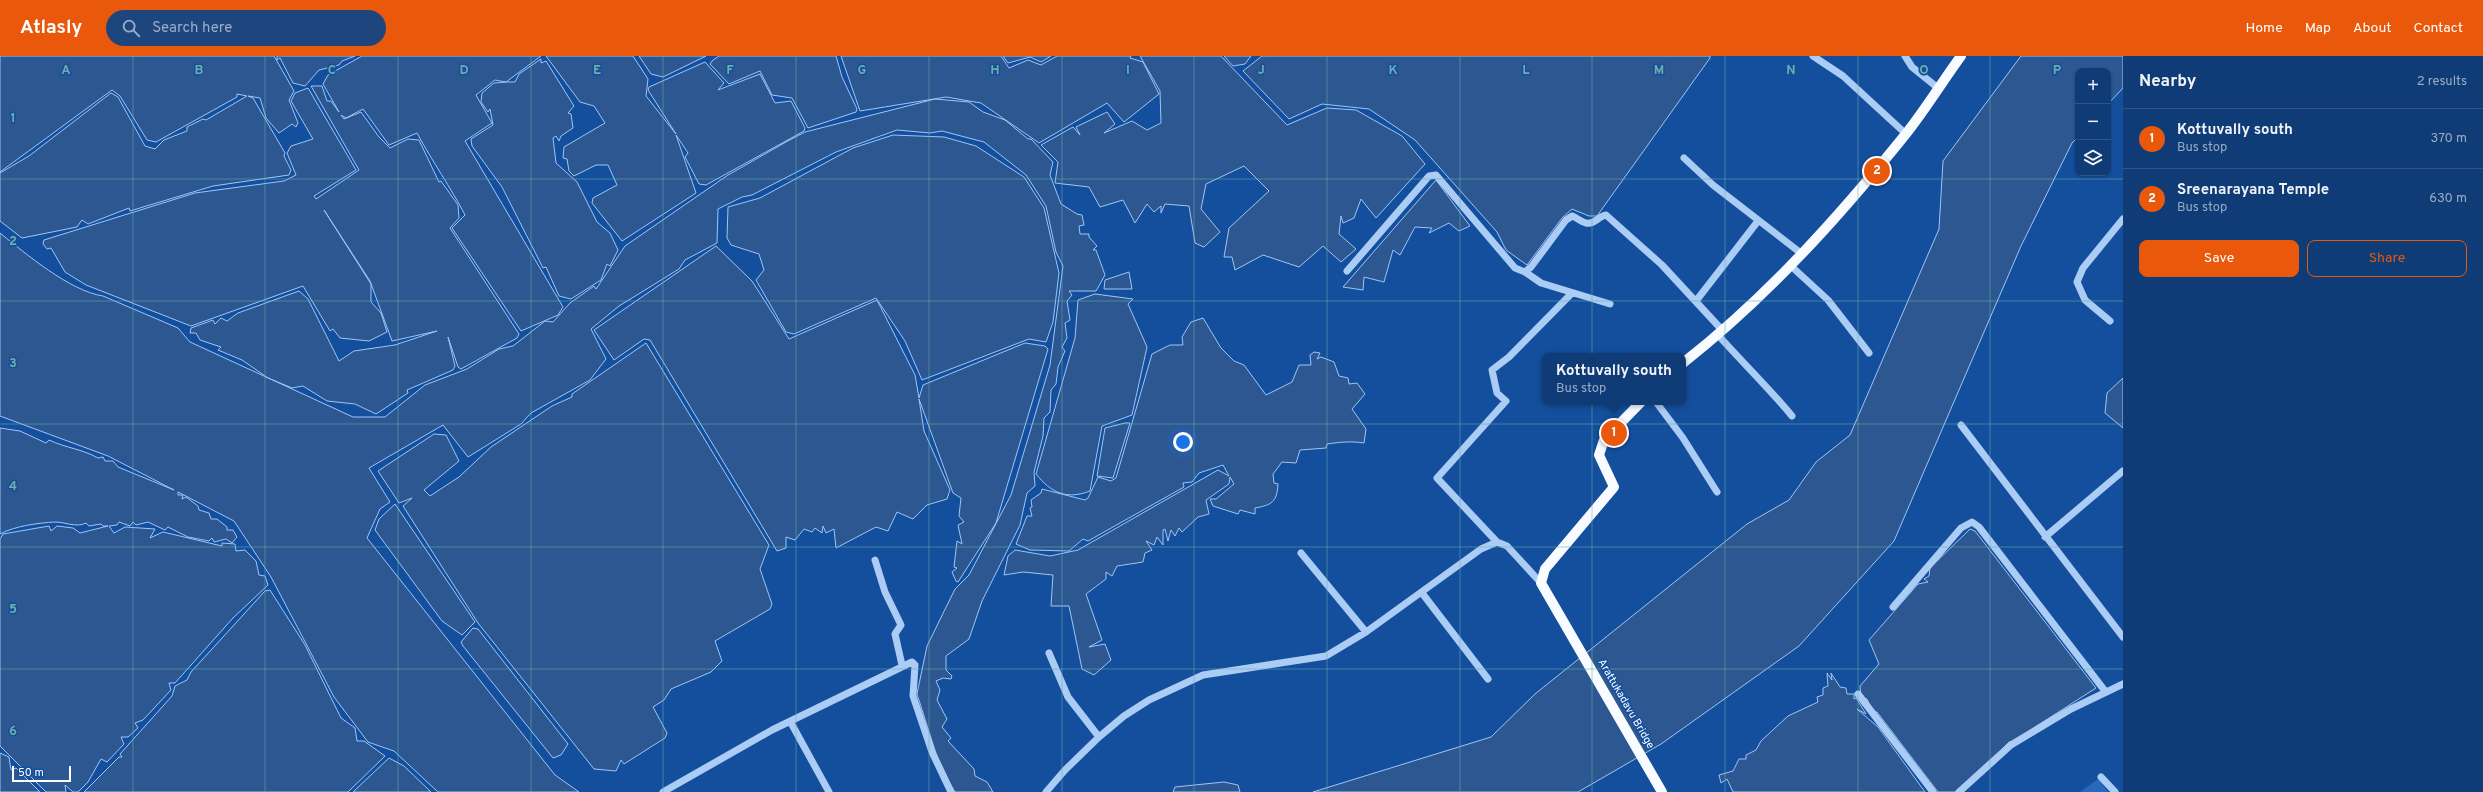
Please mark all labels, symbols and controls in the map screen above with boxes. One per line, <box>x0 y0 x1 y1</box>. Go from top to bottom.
search box <box>106 10 386 46</box>
text: Atlasly <box>20 16 82 40</box>
icon: search <box>120 17 142 39</box>
text: Search here <box>152 19 232 38</box>
text: Home <box>2246 20 2283 37</box>
text: Map <box>2305 20 2331 37</box>
text: About <box>2353 20 2392 37</box>
text: Contact <box>2414 20 2463 37</box>
text: A <box>61 63 71 79</box>
text: B <box>195 63 204 79</box>
text: C <box>328 63 336 79</box>
text: D <box>459 63 469 79</box>
text: E <box>593 63 601 79</box>
text: F <box>726 63 734 79</box>
text: G <box>858 63 867 79</box>
text: H <box>990 63 1000 79</box>
text: I <box>1126 63 1130 79</box>
text: J <box>1257 63 1265 79</box>
text: K <box>1388 63 1398 79</box>
text: L <box>1522 63 1530 79</box>
text: M <box>1654 63 1664 79</box>
text: N <box>1786 63 1796 79</box>
text: O <box>1919 63 1929 79</box>
text: P <box>2053 63 2062 79</box>
map controls <box>2075 68 2111 176</box>
button: + <box>2075 68 2111 104</box>
text: Nearby <box>2139 71 2196 93</box>
text: 2 results <box>2417 74 2467 90</box>
button: − <box>2075 104 2111 140</box>
text: 1 <box>10 111 16 127</box>
text: Kottuvally south <box>2177 121 2293 140</box>
text: 1 <box>2149 131 2155 147</box>
text: 370 m <box>2430 131 2467 147</box>
button: layers <box>2075 140 2111 176</box>
text: Bus stop <box>2177 140 2227 156</box>
pin: 2 <box>1864 156 1890 186</box>
text: Sreenarayana Temple <box>2177 181 2329 200</box>
text: 2 <box>2148 191 2156 207</box>
text: 630 m <box>2429 191 2467 207</box>
text: Bus stop <box>2177 200 2227 216</box>
text: 2 <box>9 234 17 250</box>
button: Save <box>2139 240 2299 277</box>
button: Share <box>2307 240 2467 277</box>
popup <box>1542 353 1686 405</box>
text: 3 <box>9 356 17 372</box>
text: Kottuvally south <box>1556 362 1672 381</box>
text: Bus stop <box>1556 381 1606 397</box>
pin: 1 <box>1601 418 1627 448</box>
your location <box>1173 432 1193 452</box>
text: 4 <box>9 479 17 495</box>
text: 5 <box>9 602 17 618</box>
street label: Arattukadavu Bridge <box>1595 657 1657 752</box>
text: 6 <box>9 724 17 740</box>
scale bar <box>12 764 71 783</box>
text: 50 m <box>18 766 44 780</box>

